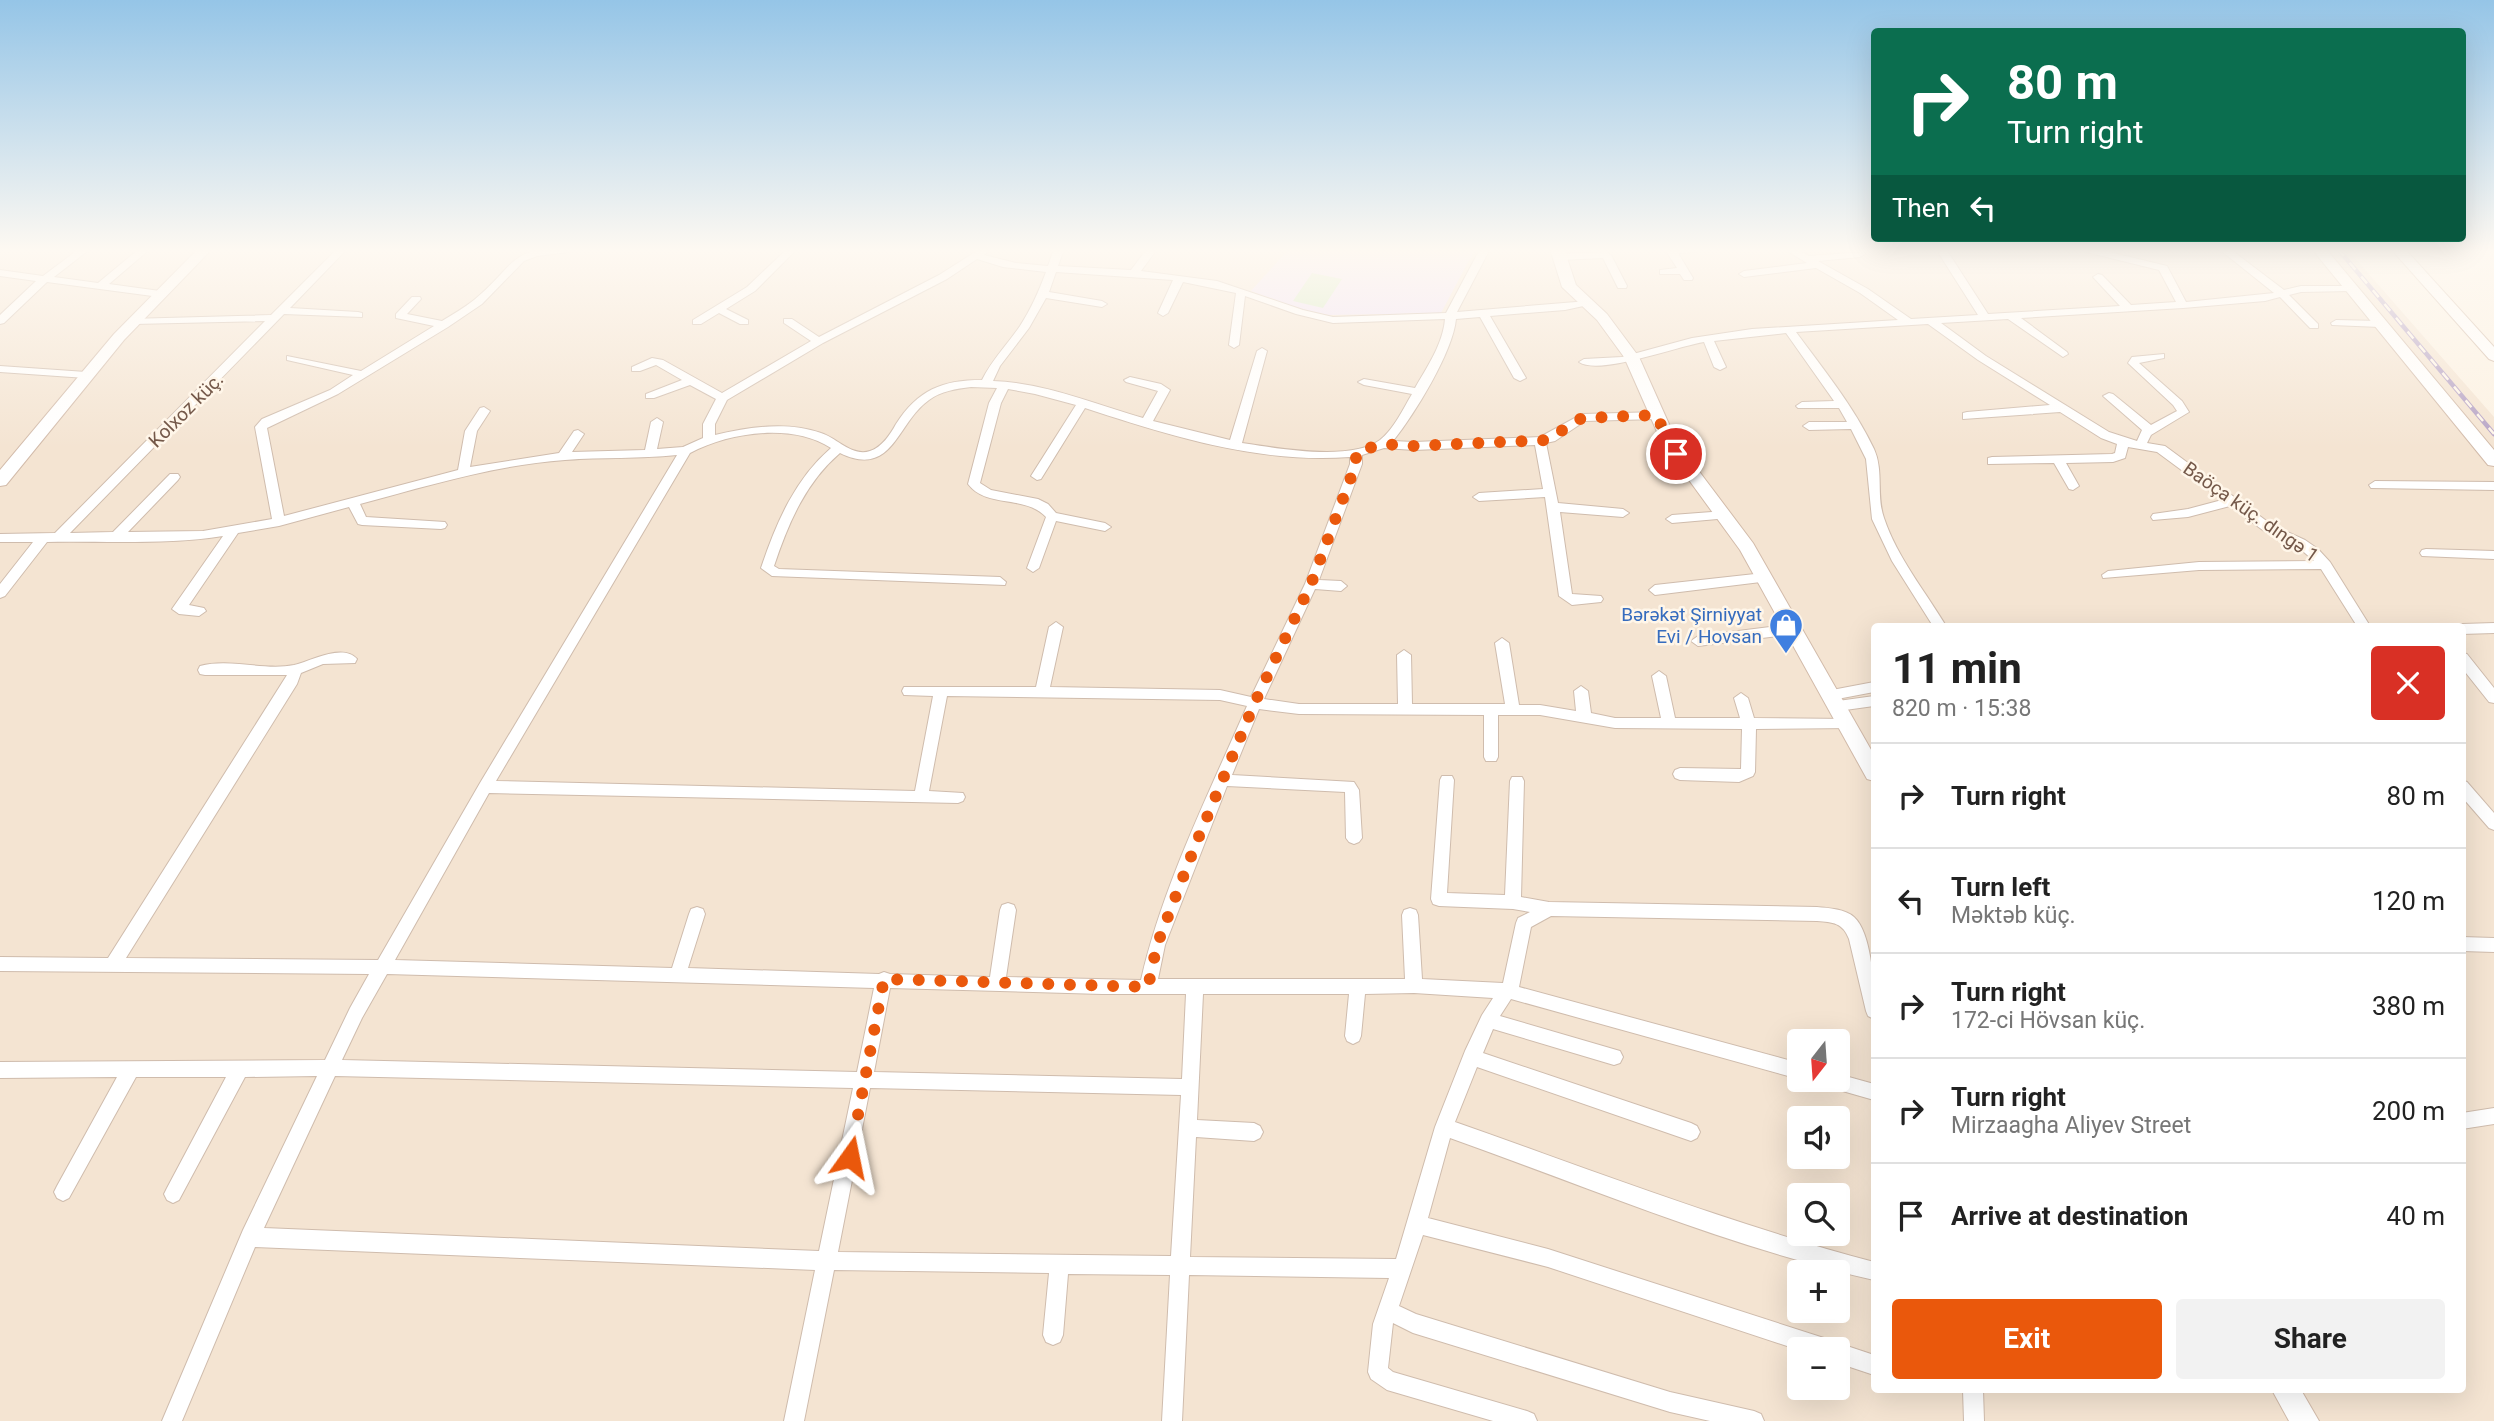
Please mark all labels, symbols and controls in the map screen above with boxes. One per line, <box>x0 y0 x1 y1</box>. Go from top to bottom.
text: 80 m <box>2007 54 2118 111</box>
icon: right <box>1892 56 1983 147</box>
text: Turn right <box>2007 113 2143 151</box>
icon: left <box>1964 189 2002 227</box>
text: Then <box>1892 193 1950 223</box>
street label: Kolxoz küç. <box>144 368 228 452</box>
pin <box>1646 424 1706 484</box>
icon: arrive <box>1657 435 1695 473</box>
street label: Baöça küç. dıngə 1 <box>2179 457 2323 567</box>
place label: Bərəkət Şirniyyat Evi / Hovsan <box>1621 603 1762 648</box>
shop icon: Bərəkət Şirniyyat Evi / Hovsan <box>1767 606 1805 655</box>
text: 11 min <box>1892 644 2022 693</box>
button: close <box>2371 646 2445 720</box>
text: 820 m · 15:38 <box>1892 695 2031 722</box>
icon: right <box>1892 777 1930 815</box>
text: Turn right <box>1951 781 2066 811</box>
text: 80 m <box>2387 781 2445 811</box>
text: Turn left <box>1951 872 2050 902</box>
icon: left <box>1892 882 1930 920</box>
text: 120 m <box>2372 886 2445 916</box>
text: Məktəb küç. <box>1951 902 2076 929</box>
text: Turn right <box>1951 977 2066 1007</box>
icon: right <box>1892 987 1930 1025</box>
text: 380 m <box>2372 991 2445 1021</box>
text: 172-ci Hövsan küç. <box>1951 1007 2145 1034</box>
north arrow <box>1787 1029 1850 1092</box>
map controls <box>1787 1029 1850 1400</box>
text: Turn right <box>1951 1082 2066 1112</box>
icon: right <box>1892 1092 1930 1130</box>
text: 200 m <box>2372 1096 2445 1126</box>
button: sound <box>1787 1106 1850 1169</box>
text: Mirzaagha Aliyev Street <box>1951 1112 2191 1139</box>
position arrow <box>813 1120 887 1194</box>
button: search <box>1787 1183 1850 1246</box>
icon: arrive <box>1892 1197 1930 1235</box>
text: Arrive at destination <box>1951 1201 2188 1231</box>
text: 40 m <box>2387 1201 2445 1231</box>
button: + <box>1787 1260 1850 1323</box>
button: Exit <box>1892 1299 2162 1379</box>
button: Share <box>2176 1299 2445 1379</box>
button: − <box>1787 1337 1850 1400</box>

